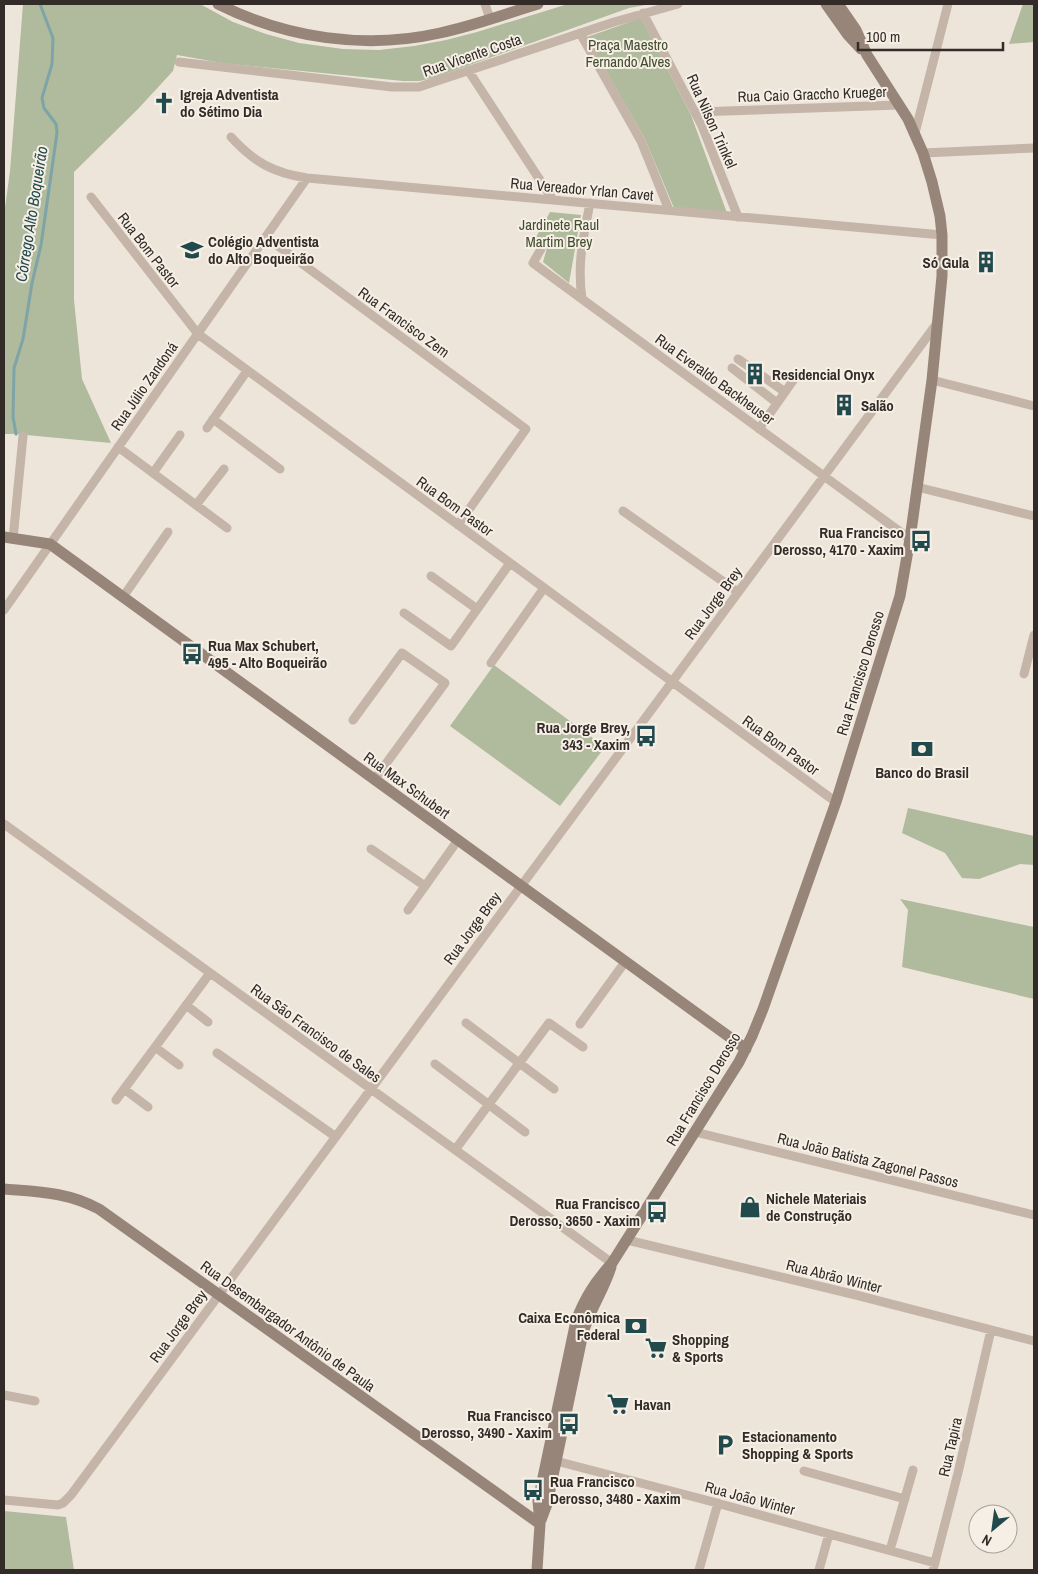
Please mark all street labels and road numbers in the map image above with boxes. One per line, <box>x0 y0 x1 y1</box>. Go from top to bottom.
street label: Rua Vicente Costa <box>420 28 524 82</box>
street label: Rua Nilson Trinkel <box>682 71 742 171</box>
street label: Rua Caio Graccho Krueger <box>737 81 887 107</box>
street label: Rua Vereador Yrlan Cavet <box>510 172 655 206</box>
street label: Rua Bom Pastor <box>113 208 185 292</box>
street label: Rua Francisco Zem <box>354 282 454 362</box>
street label: Rua Everaldo Backheuser <box>651 329 779 429</box>
street label: Rua Júlio Zandoná <box>106 337 182 435</box>
street label: Rua Bom Pastor <box>412 471 498 541</box>
street label: Rua Jorge Brey <box>679 562 747 644</box>
street label: Rua Francisco Derosso <box>831 608 889 738</box>
street label: Rua Bom Pastor <box>738 710 824 780</box>
street label: Rua Max Schubert <box>360 747 455 824</box>
street label: Rua Jorge Brey <box>438 887 506 969</box>
street label: Rua São Francisco de Sales <box>246 978 386 1088</box>
street label: Rua Francisco Derosso <box>661 1028 745 1150</box>
street label: Rua João Batista Zagonel Passos <box>775 1127 961 1193</box>
street label: Rua Abrão Winter <box>784 1254 884 1298</box>
street label: Rua Desembargador Antônio de Paula <box>196 1255 380 1397</box>
street label: Rua Jorge Brey <box>144 1285 212 1367</box>
street label: Rua Tapira <box>933 1415 967 1479</box>
street label: Rua João Winter <box>703 1476 797 1520</box>

